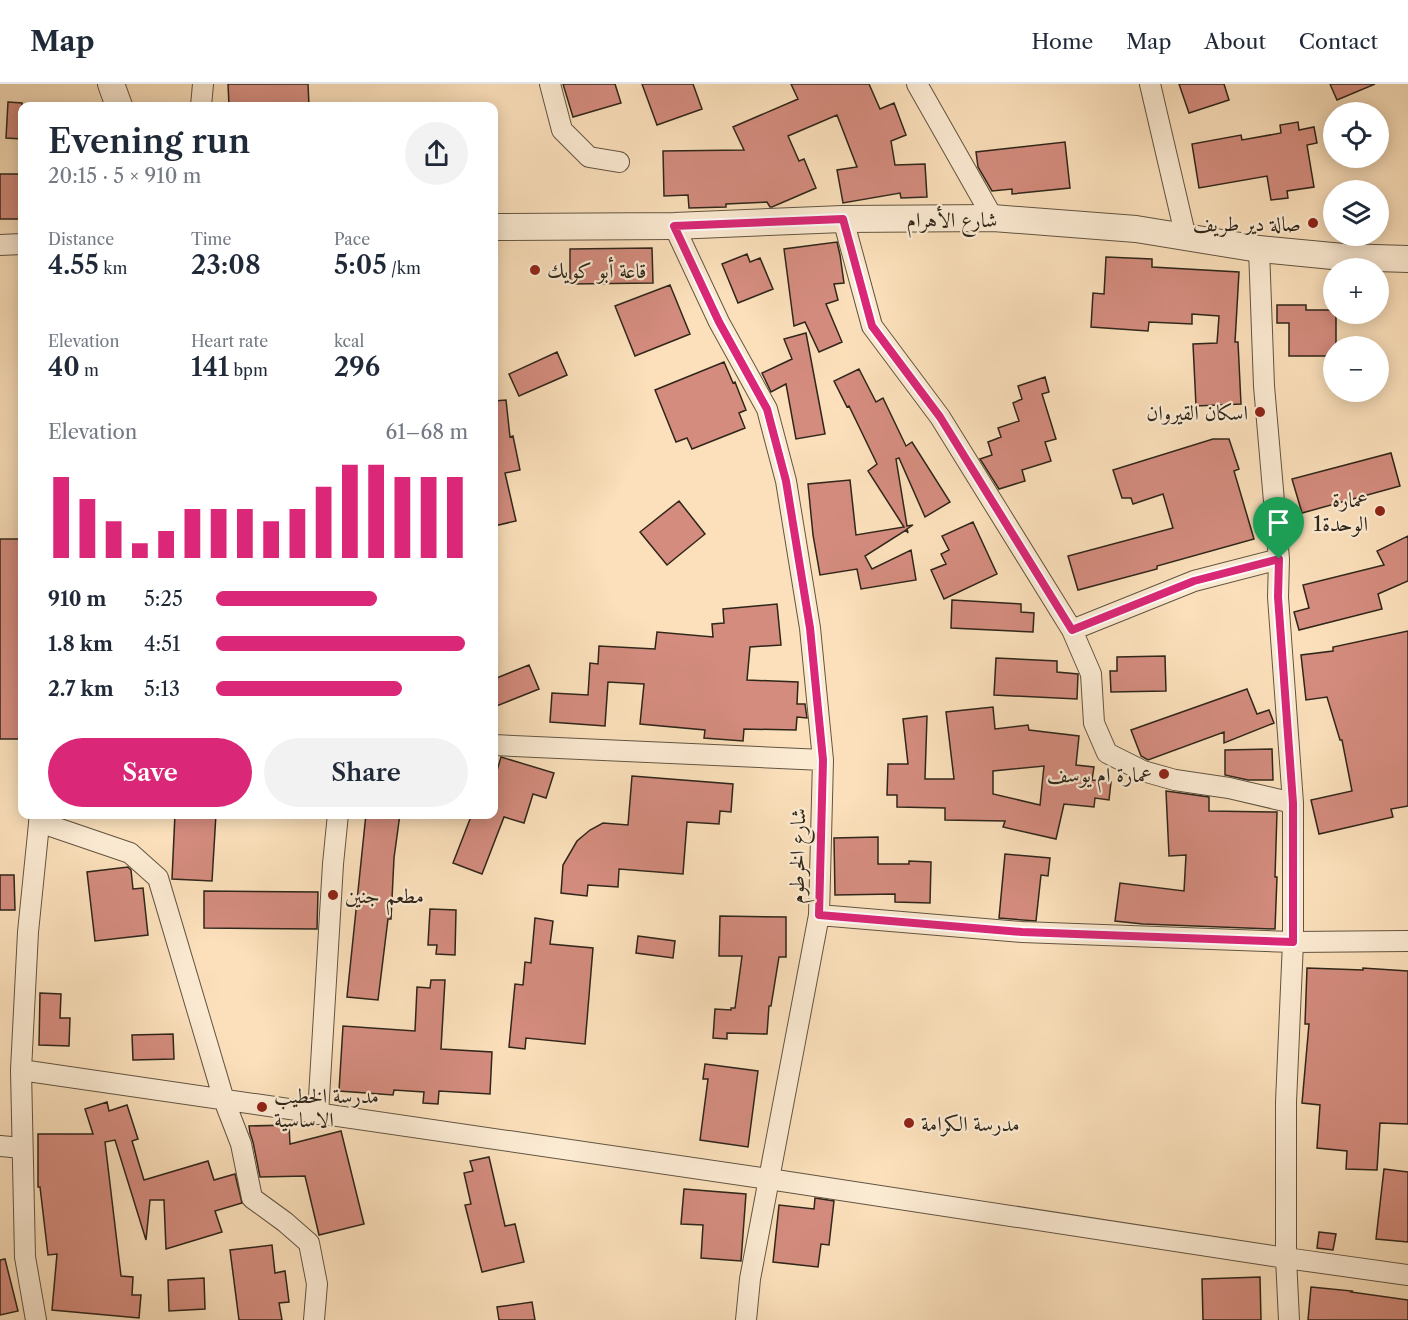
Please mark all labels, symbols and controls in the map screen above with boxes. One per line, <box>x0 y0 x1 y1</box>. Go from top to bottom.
text: Map <box>30 24 94 58</box>
text: Home <box>1032 29 1093 54</box>
text: Map <box>1126 29 1171 54</box>
text: About <box>1204 29 1266 54</box>
text: Contact <box>1299 29 1378 54</box>
map controls <box>1323 102 1389 402</box>
button: locate <box>1323 102 1389 168</box>
text: Evening run <box>48 121 250 162</box>
button: share <box>405 122 468 185</box>
text: 20:15 · 5 × 910 m <box>48 164 201 188</box>
button: layers <box>1323 180 1389 246</box>
street label: شارع الأهرام <box>907 205 997 238</box>
place label: صالة دير طريف <box>1193 211 1301 237</box>
marker: صالة دير طريف <box>1306 216 1320 230</box>
text: Distance <box>48 229 114 249</box>
text: Time <box>191 229 231 249</box>
text: Pace <box>334 229 370 249</box>
text: 4.55 <box>48 249 99 281</box>
text: 23:08 <box>191 249 261 281</box>
text: 5:05 <box>334 249 387 281</box>
place label: قاعة أبو كويك <box>547 256 646 284</box>
text: km <box>99 258 127 278</box>
text: /km <box>387 258 421 278</box>
button: + <box>1323 258 1389 324</box>
marker: قاعة أبو كويك <box>528 263 542 277</box>
text: Elevation <box>48 331 119 351</box>
text: Heart rate <box>191 331 268 351</box>
text: kcal <box>334 331 364 351</box>
button: − <box>1323 336 1389 402</box>
text: 40 <box>48 351 80 383</box>
text: 141 <box>191 351 229 383</box>
text: 296 <box>334 351 380 383</box>
text: m <box>80 360 99 380</box>
text: bpm <box>229 360 268 380</box>
place label: اسكان القيروان <box>1146 400 1248 425</box>
marker: اسكان القيروان <box>1253 405 1267 419</box>
text: Elevation <box>48 420 137 444</box>
text: 61–68 m <box>386 420 468 444</box>
place label: عمارة الوحدة1 <box>1313 487 1368 537</box>
pin <box>1253 497 1304 559</box>
marker: عمارة الوحدة1 <box>1373 504 1387 518</box>
icon: arrive <box>1262 506 1295 539</box>
text: 910 m <box>48 587 106 611</box>
text: 5:25 <box>144 587 183 611</box>
text: 1.8 km <box>48 632 113 656</box>
text: 4:51 <box>144 632 180 656</box>
text: 2.7 km <box>48 677 114 701</box>
text: 5:13 <box>144 677 180 701</box>
button: Save <box>48 738 252 807</box>
button: Share <box>264 738 468 807</box>
place label: عمارة ام يوسف <box>1047 762 1152 793</box>
marker: عمارة ام يوسف <box>1157 767 1171 781</box>
street label: شارع الخرطوم <box>784 808 816 904</box>
place label: مطعم جنين <box>345 883 424 916</box>
marker: مطعم جنين <box>326 888 340 902</box>
place label: مدرسة الخطيب الاساسية <box>274 1083 379 1132</box>
marker: مدرسة الخطيب الاساسية <box>255 1100 269 1114</box>
place label: مدرسة الكرامة <box>921 1111 1020 1137</box>
marker: مدرسة الكرامة <box>902 1116 916 1130</box>

